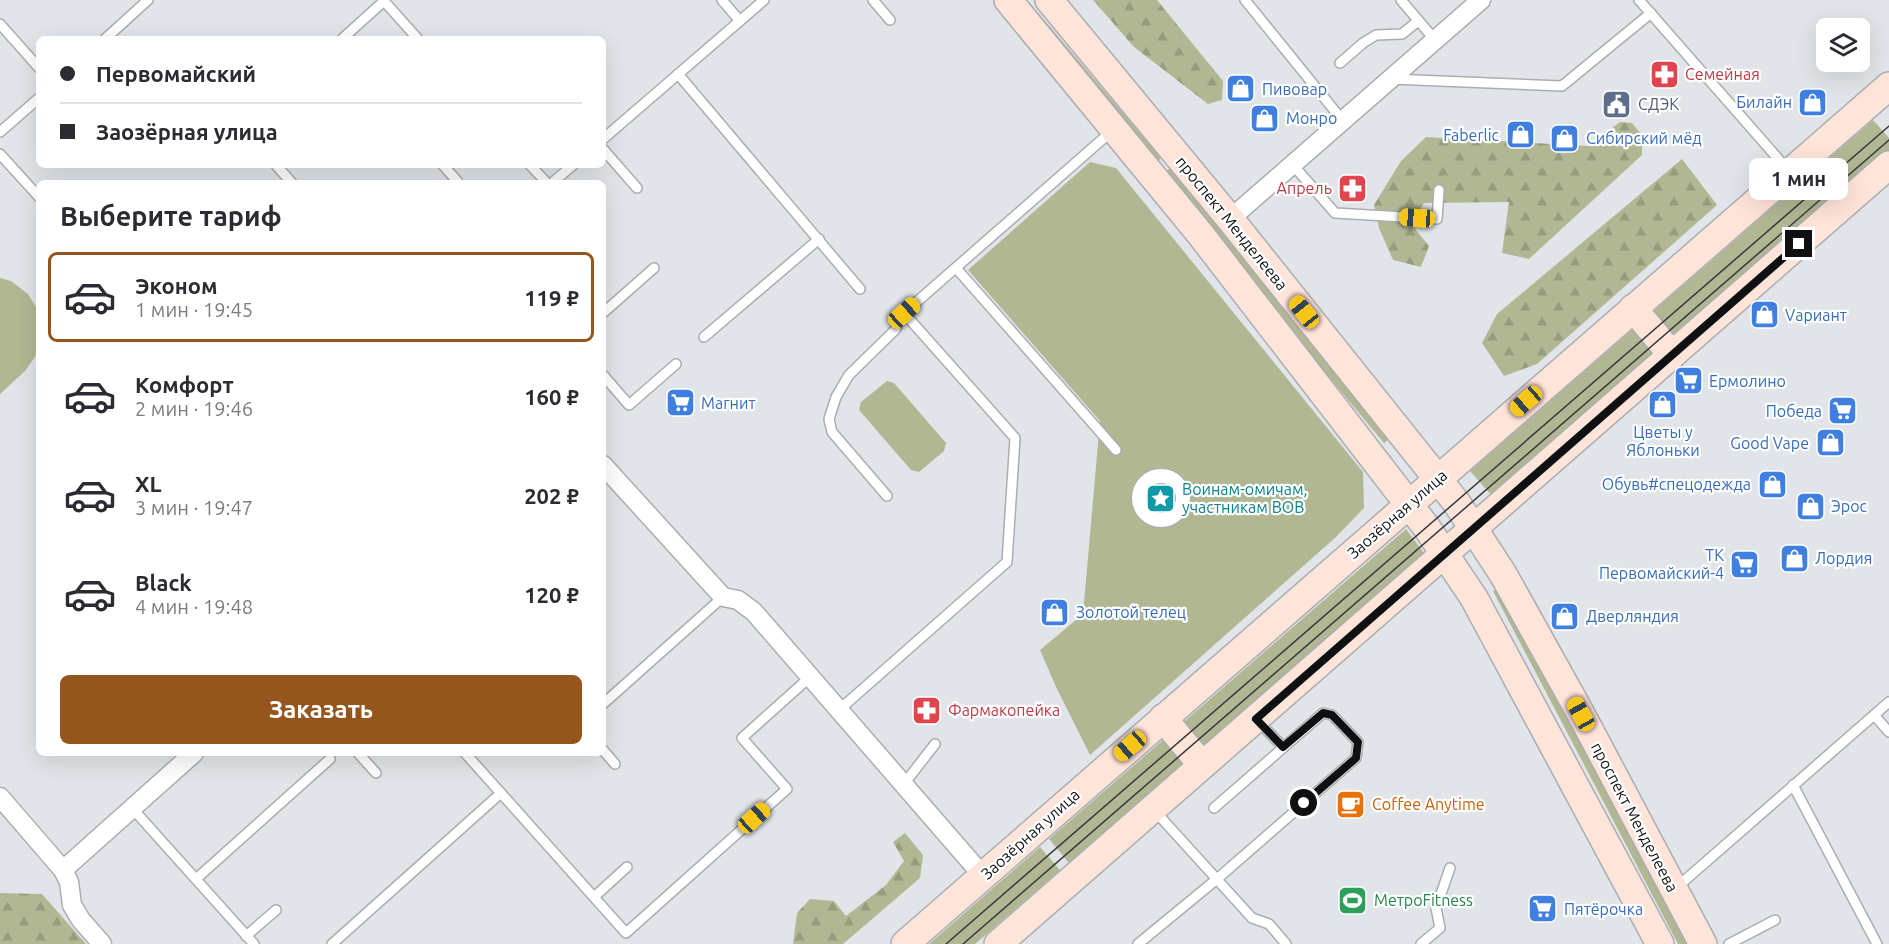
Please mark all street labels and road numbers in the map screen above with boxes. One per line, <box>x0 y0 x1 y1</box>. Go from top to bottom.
street label: проспект Менделеева <box>1173 153 1291 293</box>
street label: Заозёрная улица <box>1344 466 1450 562</box>
street label: проспект Менделеева <box>1588 739 1682 895</box>
street label: Заозёрная улица <box>977 785 1083 883</box>

